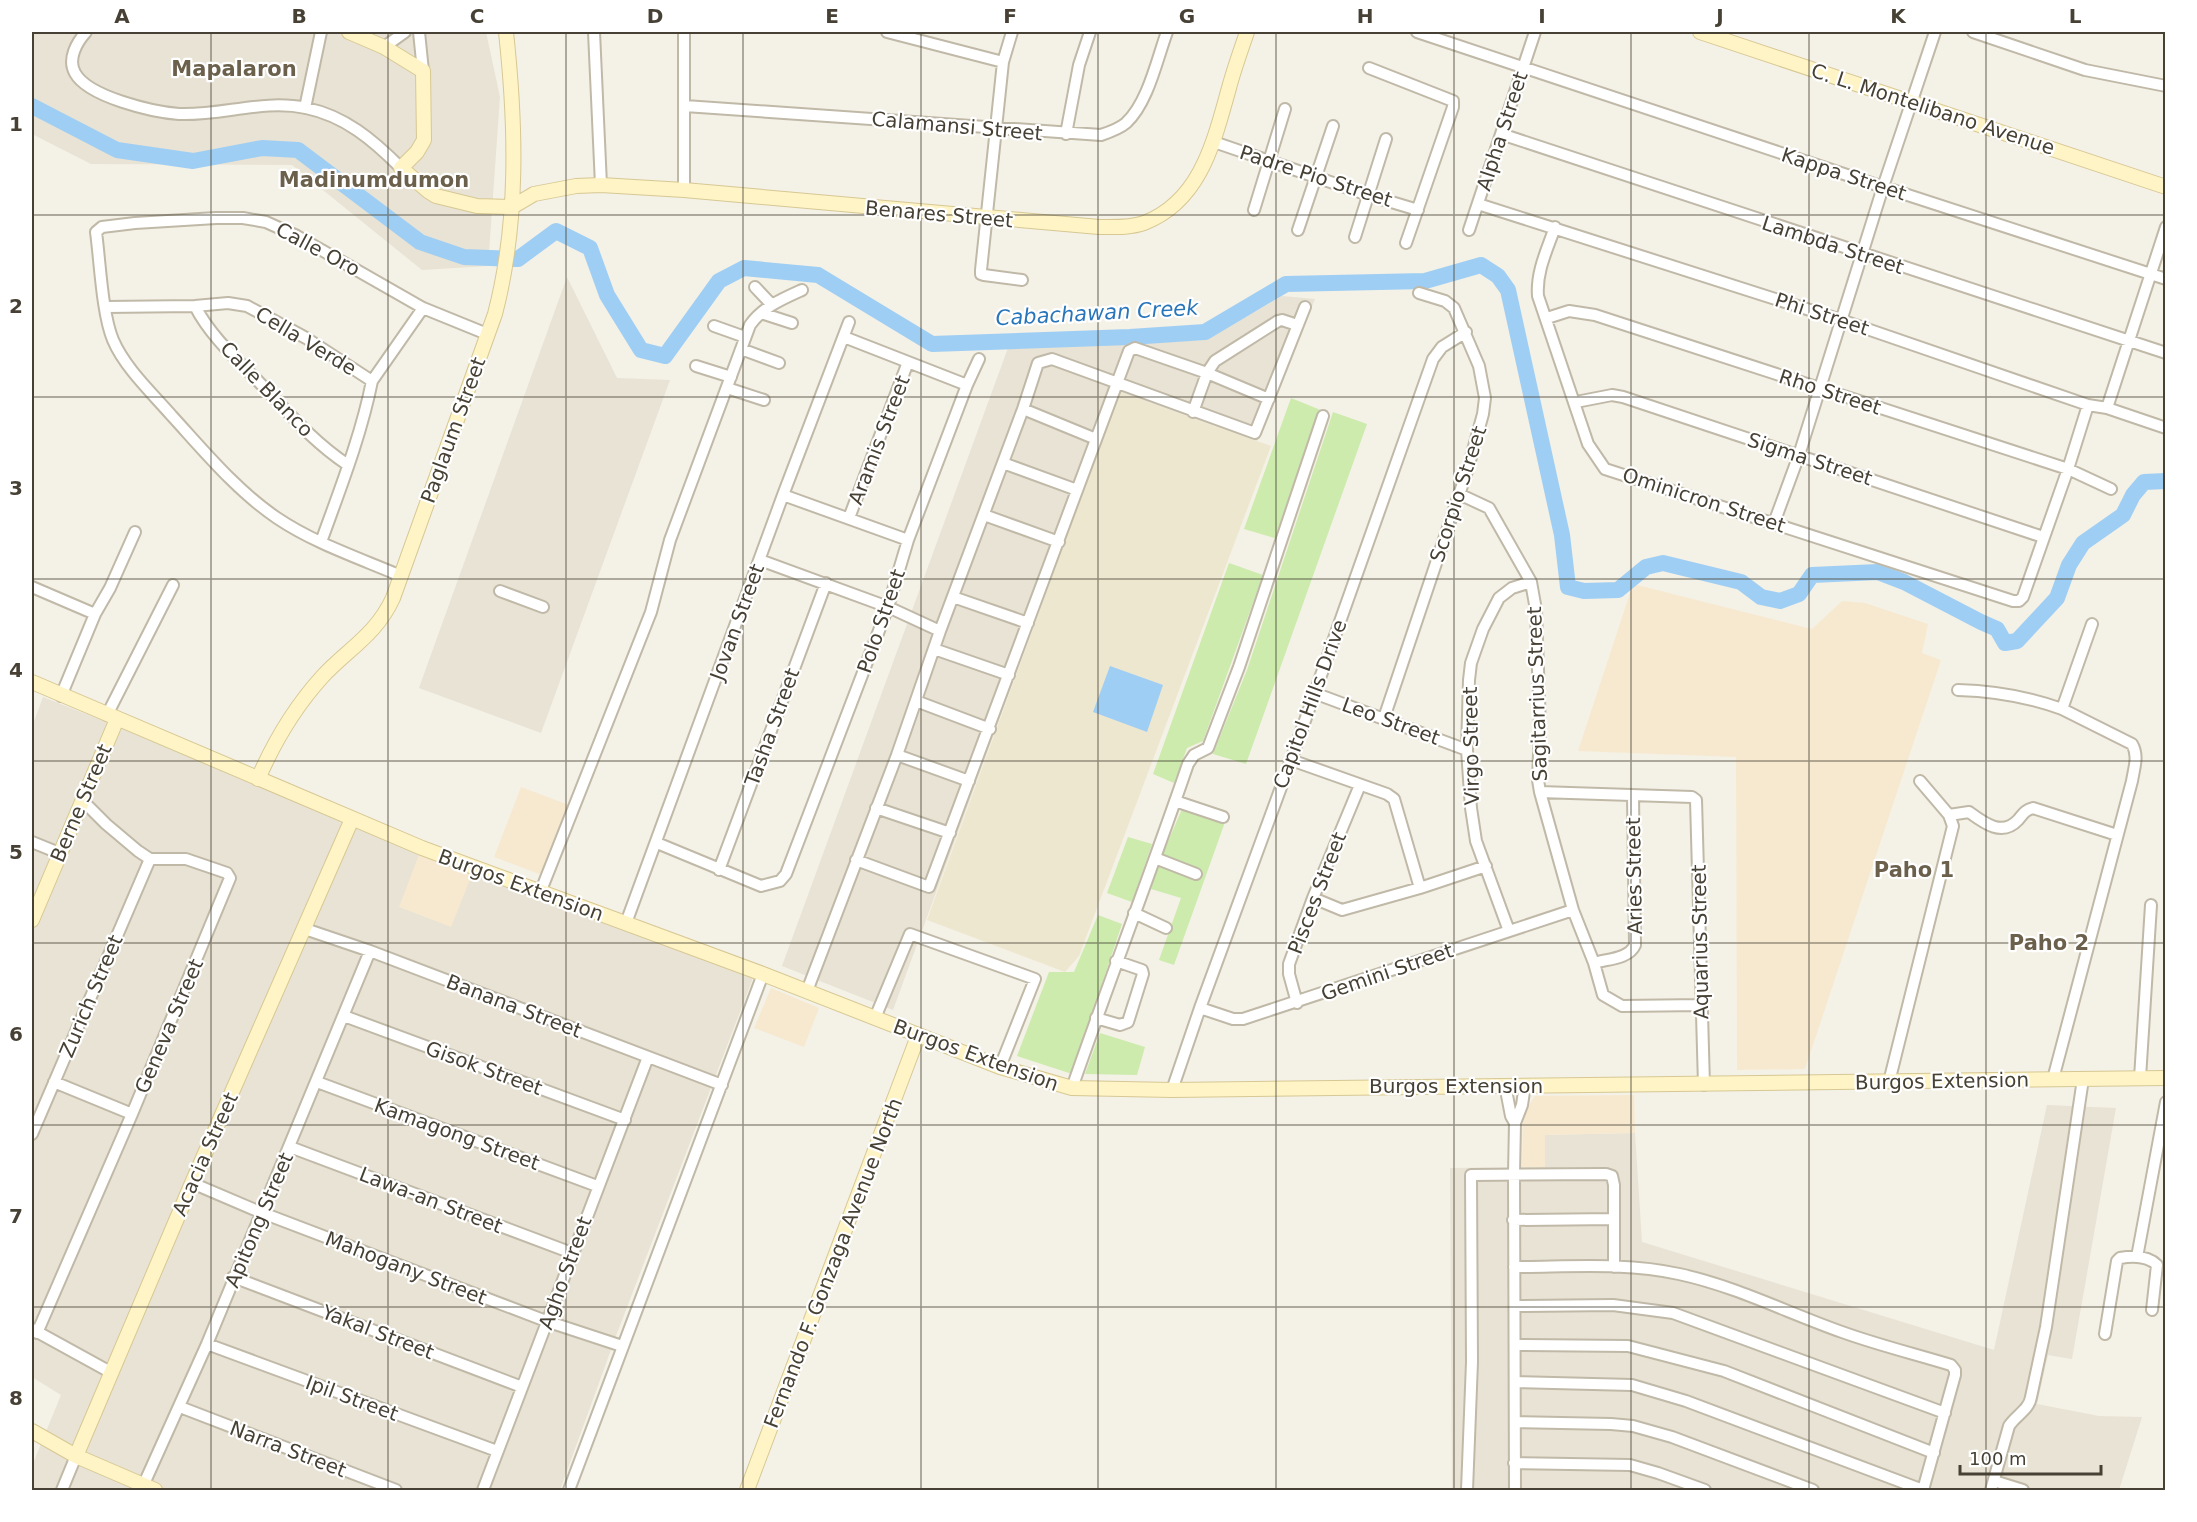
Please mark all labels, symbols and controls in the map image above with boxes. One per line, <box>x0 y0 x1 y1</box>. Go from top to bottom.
text: A <box>114 4 130 28</box>
text: B <box>291 4 307 28</box>
text: C <box>470 4 484 28</box>
text: D <box>647 4 663 28</box>
text: E <box>825 4 839 28</box>
text: F <box>1003 4 1017 28</box>
text: G <box>1179 4 1195 28</box>
text: H <box>1357 4 1373 28</box>
text: I <box>1538 4 1546 28</box>
text: J <box>1714 4 1724 28</box>
text: K <box>1890 4 1907 28</box>
text: L <box>2069 4 2082 28</box>
district label: Mapalaron <box>171 57 297 81</box>
street label: C. L. Montelibano Avenue <box>1808 58 2058 160</box>
street label: Alpha Street <box>1471 68 1533 194</box>
street label: Calamansi Street <box>870 107 1044 145</box>
text: 1 <box>9 112 23 136</box>
street label: Padre Pio Street <box>1237 140 1396 212</box>
street label: Kappa Street <box>1779 143 1910 206</box>
district label: Madinumdumon <box>279 168 469 192</box>
street label: Benares Street <box>864 196 1014 232</box>
street label: Lambda Street <box>1759 211 1907 279</box>
street label: Calle Oro <box>272 217 364 281</box>
street label: Phi Street <box>1772 288 1872 341</box>
text: 2 <box>9 294 23 318</box>
water label: Cabachawan Creek <box>995 296 1200 330</box>
street label: Cella Verde <box>251 302 361 380</box>
street label: Calle Blanco <box>215 336 319 442</box>
street label: Paglaum Street <box>416 354 491 506</box>
street label: Rho Street <box>1776 364 1884 420</box>
street label: Aramis Street <box>843 372 915 508</box>
street label: Scorpio Street <box>1425 423 1491 565</box>
street label: Sigma Street <box>1745 428 1876 491</box>
street label: Ominicron Street <box>1620 462 1789 538</box>
text: 3 <box>9 476 23 500</box>
street label: Jovan Street <box>704 560 769 685</box>
street label: Polo Street <box>852 566 910 676</box>
street label: Sagitarrius Street <box>1522 606 1552 782</box>
street label: Capitol Hills Drive <box>1268 616 1352 792</box>
text: 4 <box>9 658 23 682</box>
street label: Tasha Street <box>739 665 804 790</box>
street label: Virgo Street <box>1458 686 1484 806</box>
street label: Leo Street <box>1339 692 1443 750</box>
street label: Berne Street <box>45 740 117 866</box>
street label: Aries Street <box>1621 817 1647 935</box>
street label: Pisces Street <box>1283 829 1351 957</box>
text: 5 <box>9 840 23 864</box>
street label: Burgos Extension <box>435 844 607 926</box>
district label: Paho 1 <box>1874 858 1954 882</box>
street label: Aquarius Street <box>1687 864 1713 1020</box>
street label: Zurich Street <box>54 931 128 1061</box>
district label: Paho 2 <box>2009 931 2089 955</box>
street label: Gemini Street <box>1318 938 1456 1006</box>
street label: Geneva Street <box>130 955 208 1097</box>
street label: Banana Street <box>443 969 585 1043</box>
street label: Burgos Extension <box>890 1014 1062 1096</box>
text: 6 <box>9 1022 23 1046</box>
street label: Gisok Street <box>422 1036 546 1100</box>
street label: Burgos Extension <box>1855 1067 2029 1095</box>
street label: Burgos Extension <box>1369 1074 1543 1098</box>
street label: Acacia Street <box>167 1088 243 1219</box>
street label: Kamagong Street <box>371 1093 543 1175</box>
street label: Fernando F. Gonzaga Avenue North <box>759 1095 907 1431</box>
street label: Apitong Street <box>220 1149 298 1291</box>
street label: Lawa-an Street <box>356 1162 506 1238</box>
text: 7 <box>9 1204 23 1228</box>
street label: Agho Street <box>533 1213 597 1333</box>
street label: Mahogany Street <box>322 1226 490 1310</box>
street label: Yakal Street <box>318 1299 437 1364</box>
street label: Ipil Street <box>302 1370 402 1426</box>
text: 8 <box>9 1386 23 1410</box>
street label: Narra Street <box>226 1416 350 1482</box>
scale bar <box>1960 1438 2101 1476</box>
text: 100 m <box>1969 1448 2027 1469</box>

